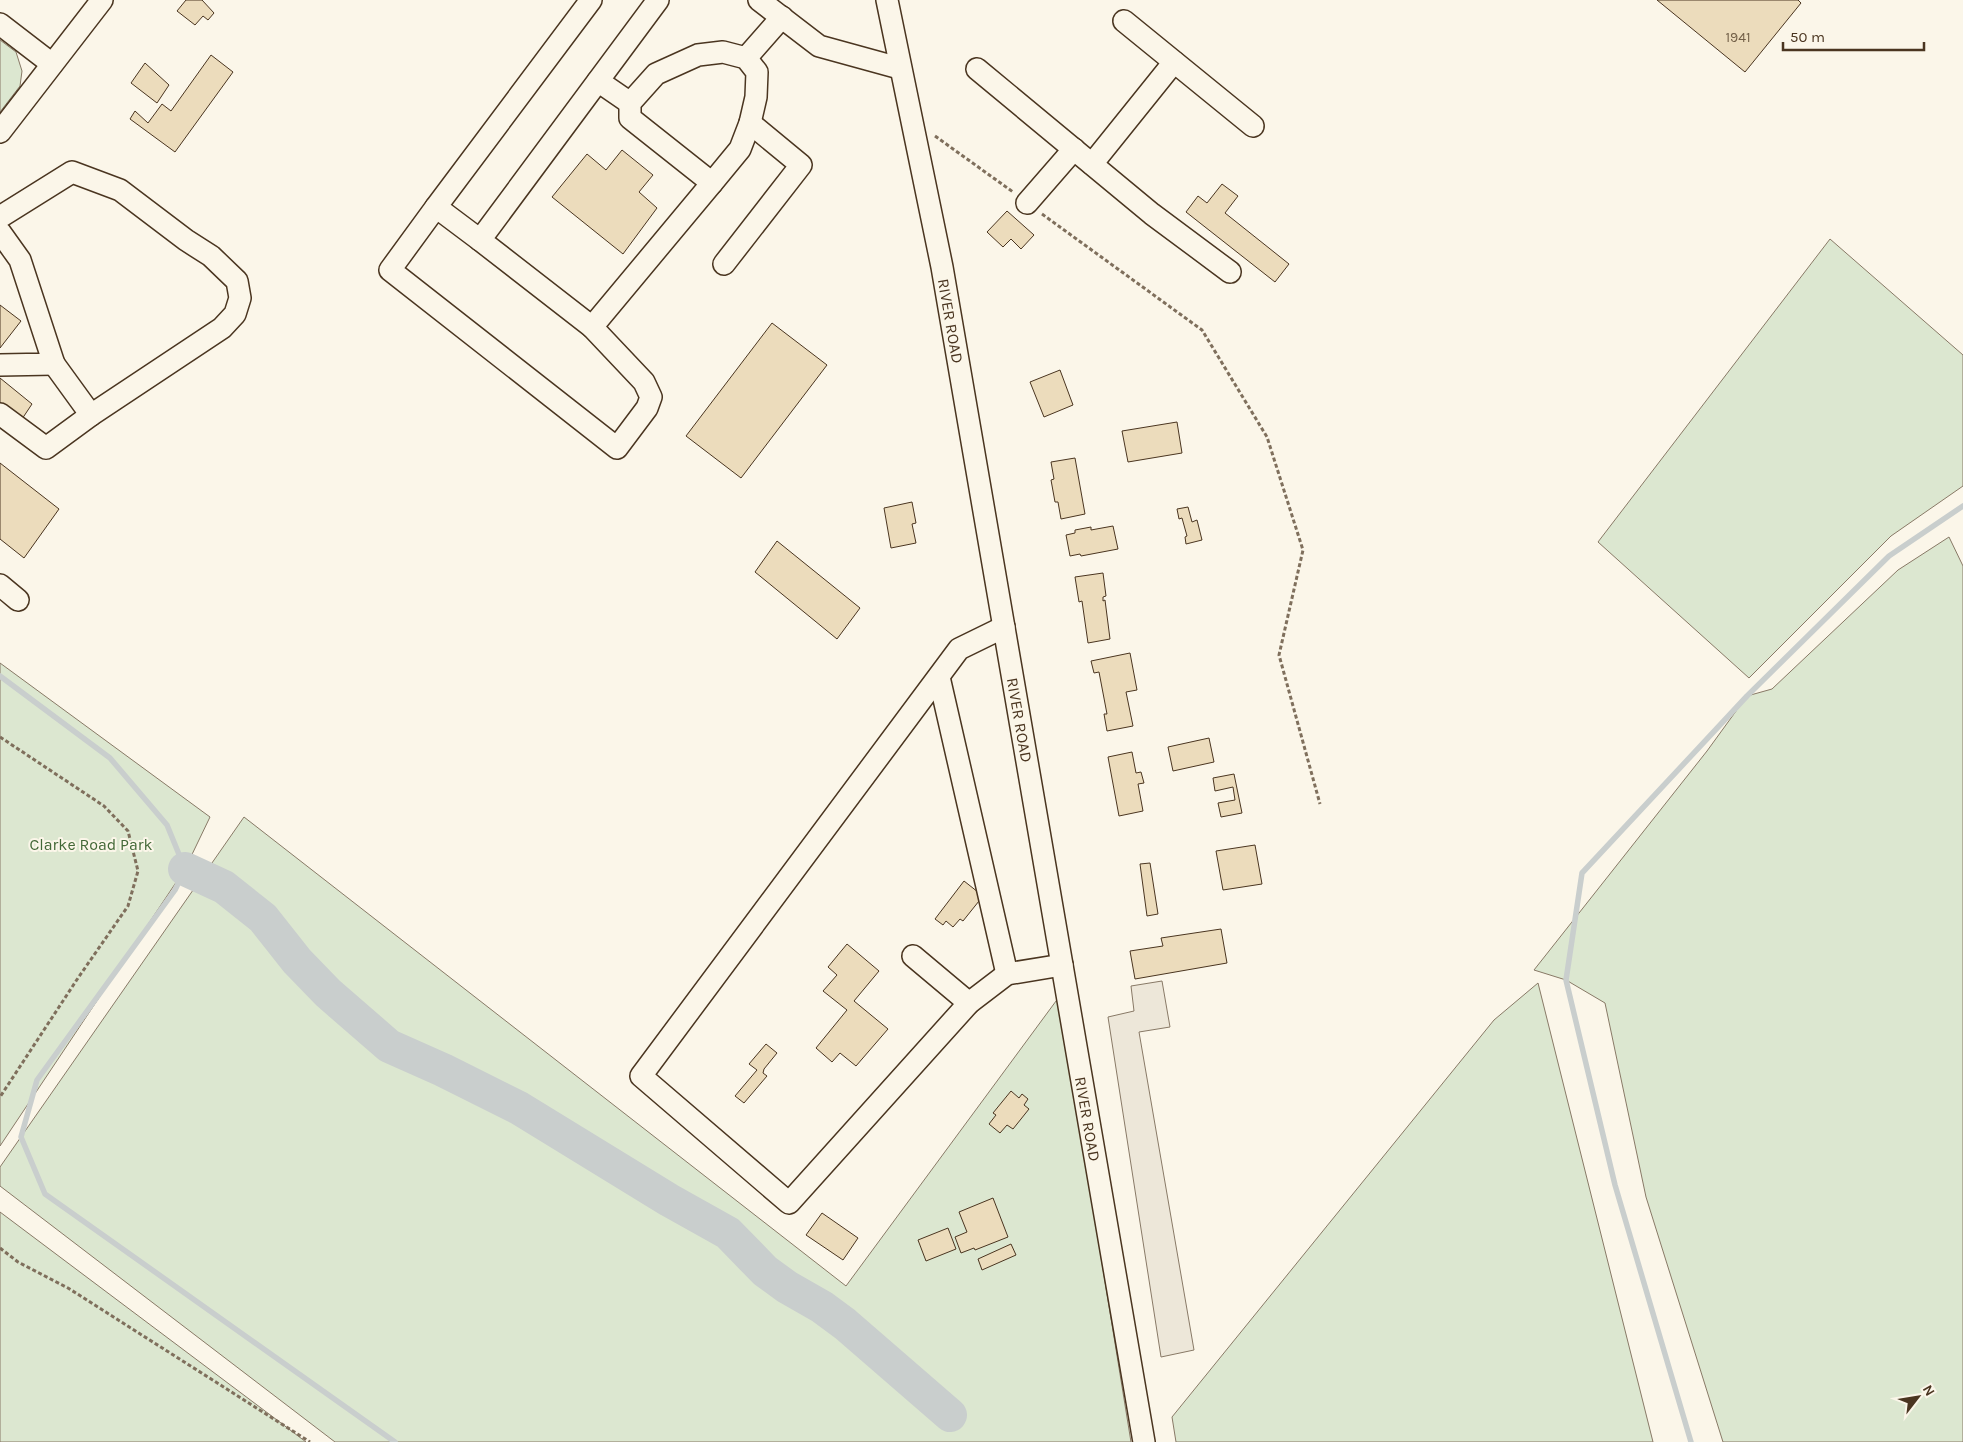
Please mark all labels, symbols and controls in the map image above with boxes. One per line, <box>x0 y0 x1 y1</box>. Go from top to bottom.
scale bar <box>1783 20 1924 52</box>
text: 50 m <box>1790 28 1825 46</box>
house number: 1941 <box>1725 29 1751 46</box>
street label: RIVER ROAD <box>934 277 967 365</box>
street label: RIVER ROAD <box>1003 676 1036 764</box>
park label: Clarke Road Park <box>29 835 153 854</box>
street label: RIVER ROAD <box>1071 1075 1104 1163</box>
north arrow <box>1893 1372 1943 1422</box>
text: N <box>1919 1382 1939 1399</box>

